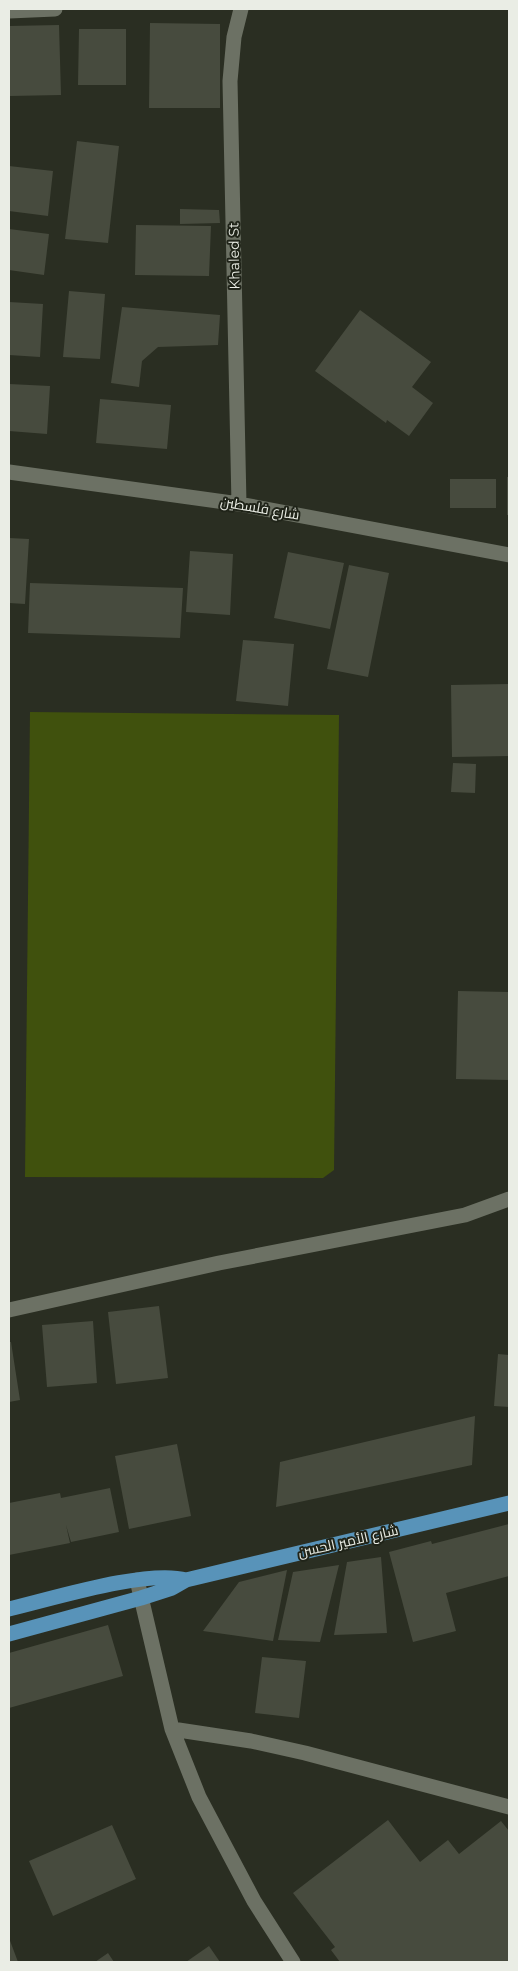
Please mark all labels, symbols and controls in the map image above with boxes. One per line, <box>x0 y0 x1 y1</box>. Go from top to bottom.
street label: Khaled St <box>224 222 244 290</box>
street label: شارع فلسطين <box>219 492 301 524</box>
street label: شارع الأمير الحسن <box>296 1521 400 1561</box>

